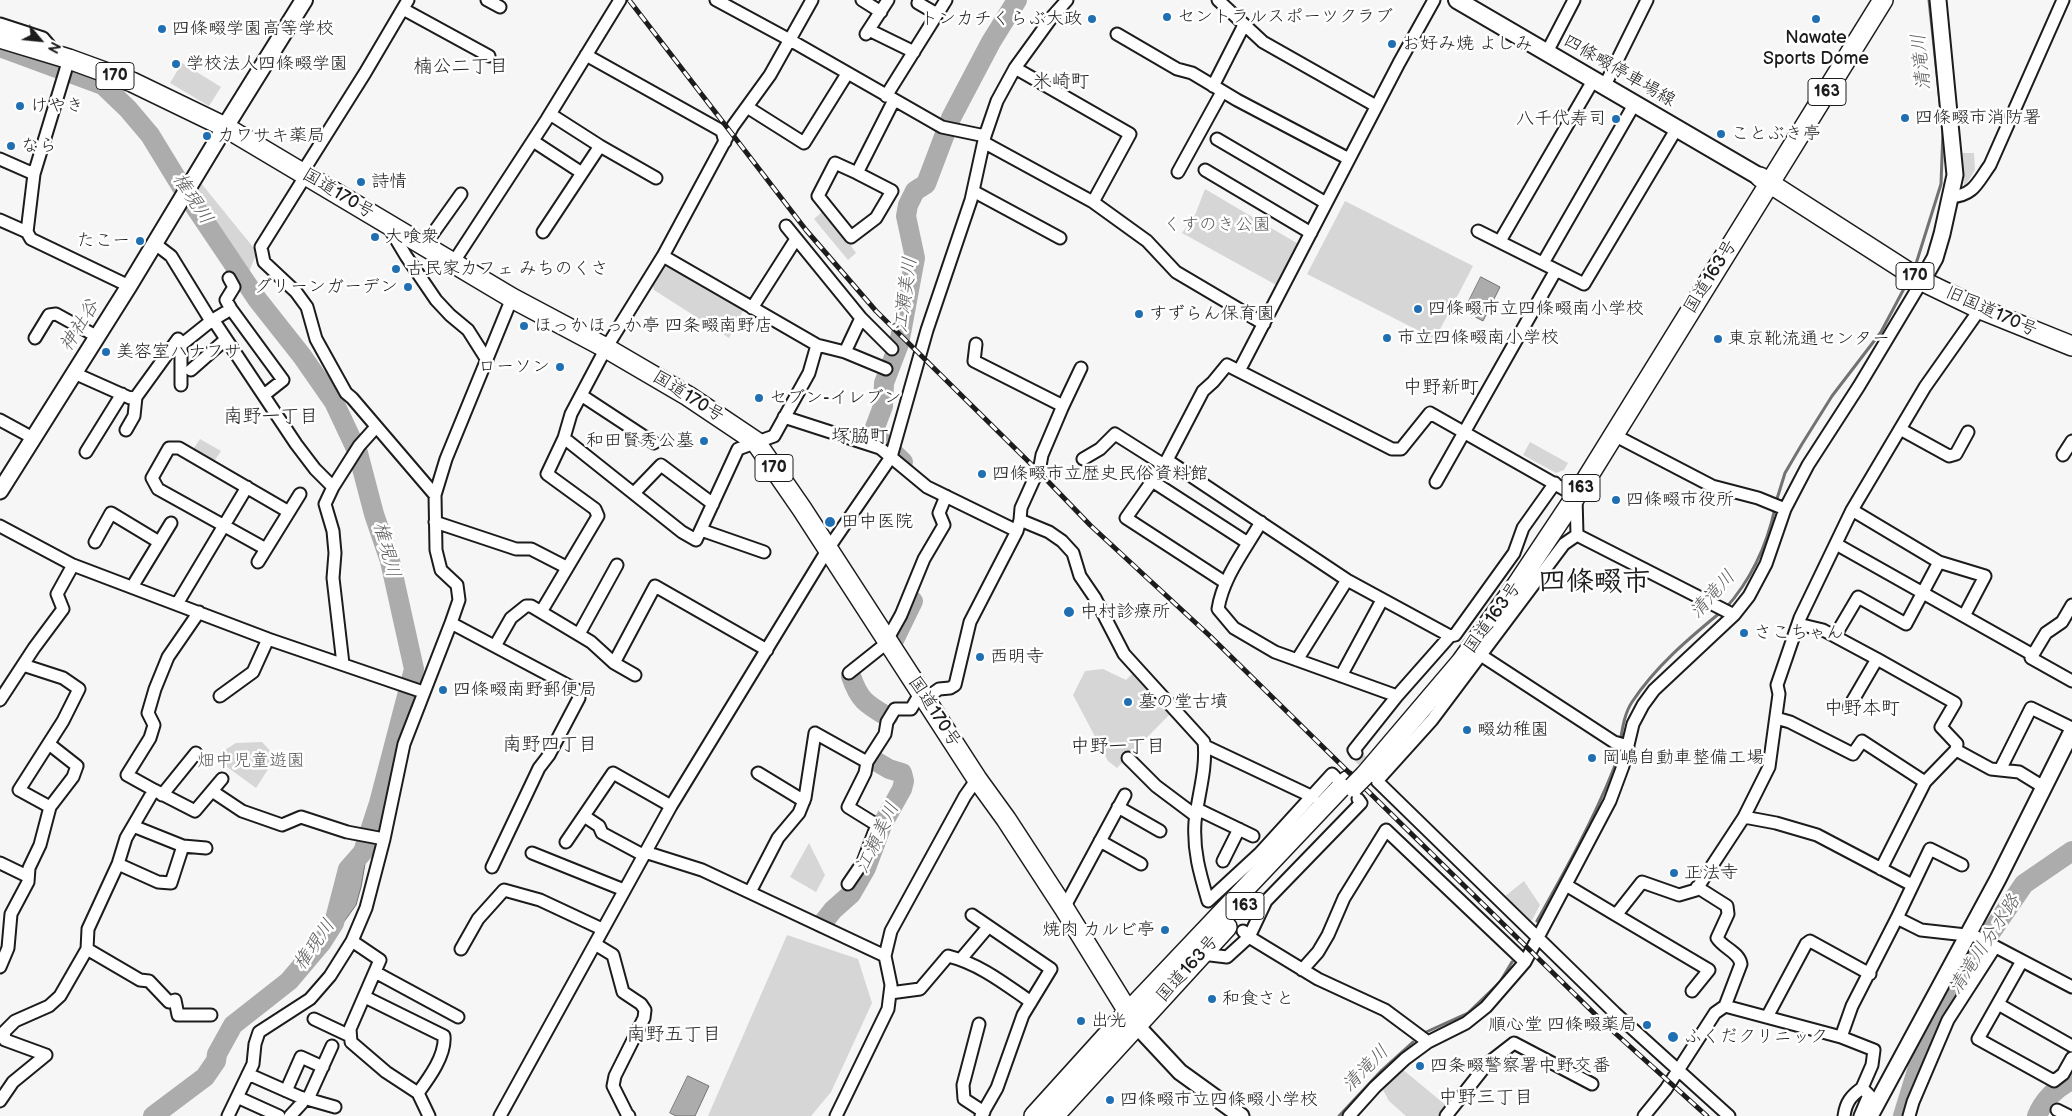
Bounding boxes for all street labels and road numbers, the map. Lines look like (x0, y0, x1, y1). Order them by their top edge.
street label: 四條畷停車場線 (1559, 30, 1679, 112)
road number: 170 (96, 62, 134, 90)
road number: 163 (1808, 78, 1846, 105)
street label: 国道170号 (298, 164, 378, 224)
street label: 国道163号 (1680, 236, 1742, 318)
road number: 170 (1896, 262, 1934, 290)
street label: 旧国道170号 (1942, 282, 2040, 342)
street label: 国道170号 (648, 367, 728, 427)
road number: 170 (755, 454, 793, 482)
road number: 163 (1562, 474, 1600, 502)
street label: 国道163号 (1460, 578, 1526, 658)
street label: 国道170号 (903, 672, 965, 752)
road number: 163 (1226, 892, 1264, 919)
street label: 国道163号 (1152, 931, 1224, 1007)

